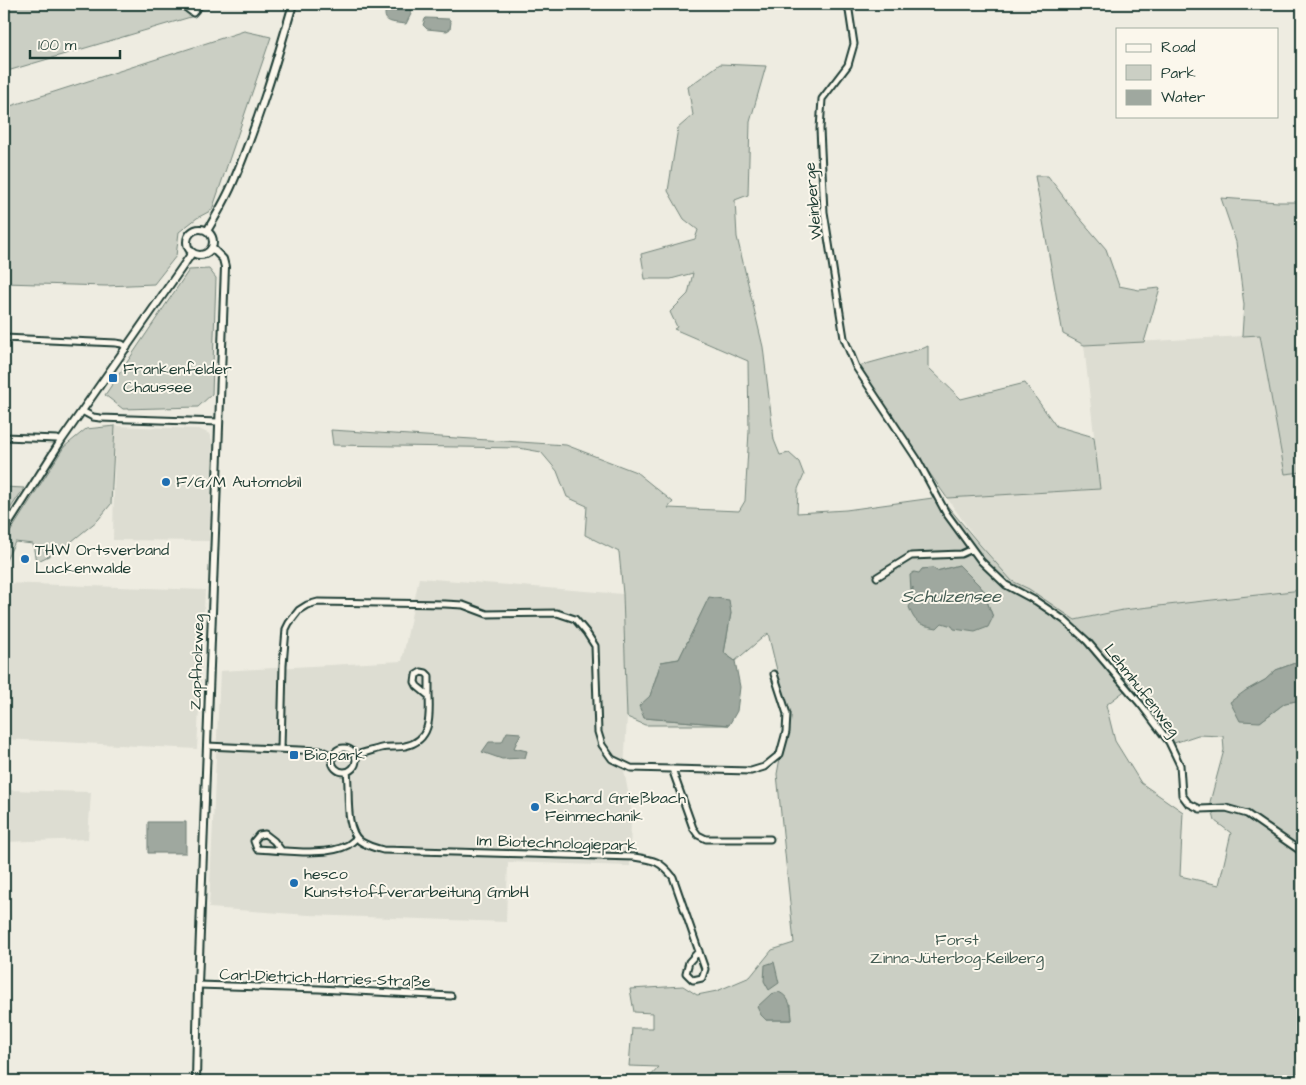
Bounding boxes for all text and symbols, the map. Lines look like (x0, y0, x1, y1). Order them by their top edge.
scale bar (30, 28, 120, 60)
legend (1116, 28, 1278, 118)
text: 100 m (38, 35, 77, 56)
text: Road (1161, 37, 1196, 58)
text: Park (1161, 63, 1196, 84)
text: Water (1161, 87, 1205, 108)
street label: Weinberge (799, 161, 828, 241)
place label: Frankenfelder Chaussee (123, 358, 232, 398)
marker: Frankenfelder Chaussee (107, 372, 119, 384)
place label: F/G/M Automobil (176, 471, 302, 493)
marker: F/G/M Automobil (160, 476, 172, 488)
place label: THW Ortsverband Luckenwalde (35, 539, 169, 579)
marker: THW Ortsverband Luckenwalde (19, 553, 31, 565)
water label: Schulzensee (901, 584, 1002, 609)
street label: Zapfholzweg (184, 613, 211, 711)
street label: Lehmhufenweg (1098, 639, 1185, 742)
place label: Bio.park (304, 744, 365, 766)
marker: Bio.park (288, 749, 300, 761)
place label: Richard Grießbach Feinmechanik (545, 787, 686, 827)
marker: Richard Grießbach Feinmechanik (529, 801, 541, 813)
street label: Im Biotechnologiepark (476, 829, 638, 858)
place label: hesco Kunststoffverarbeitung GmbH (304, 863, 529, 904)
marker: hesco Kunststoffverarbeitung GmbH (288, 877, 300, 889)
park label: Forst Zinna-Jüterbog-Keilberg (870, 929, 1044, 970)
street label: Carl-Dietrich-Harries-Straße (219, 963, 431, 993)

